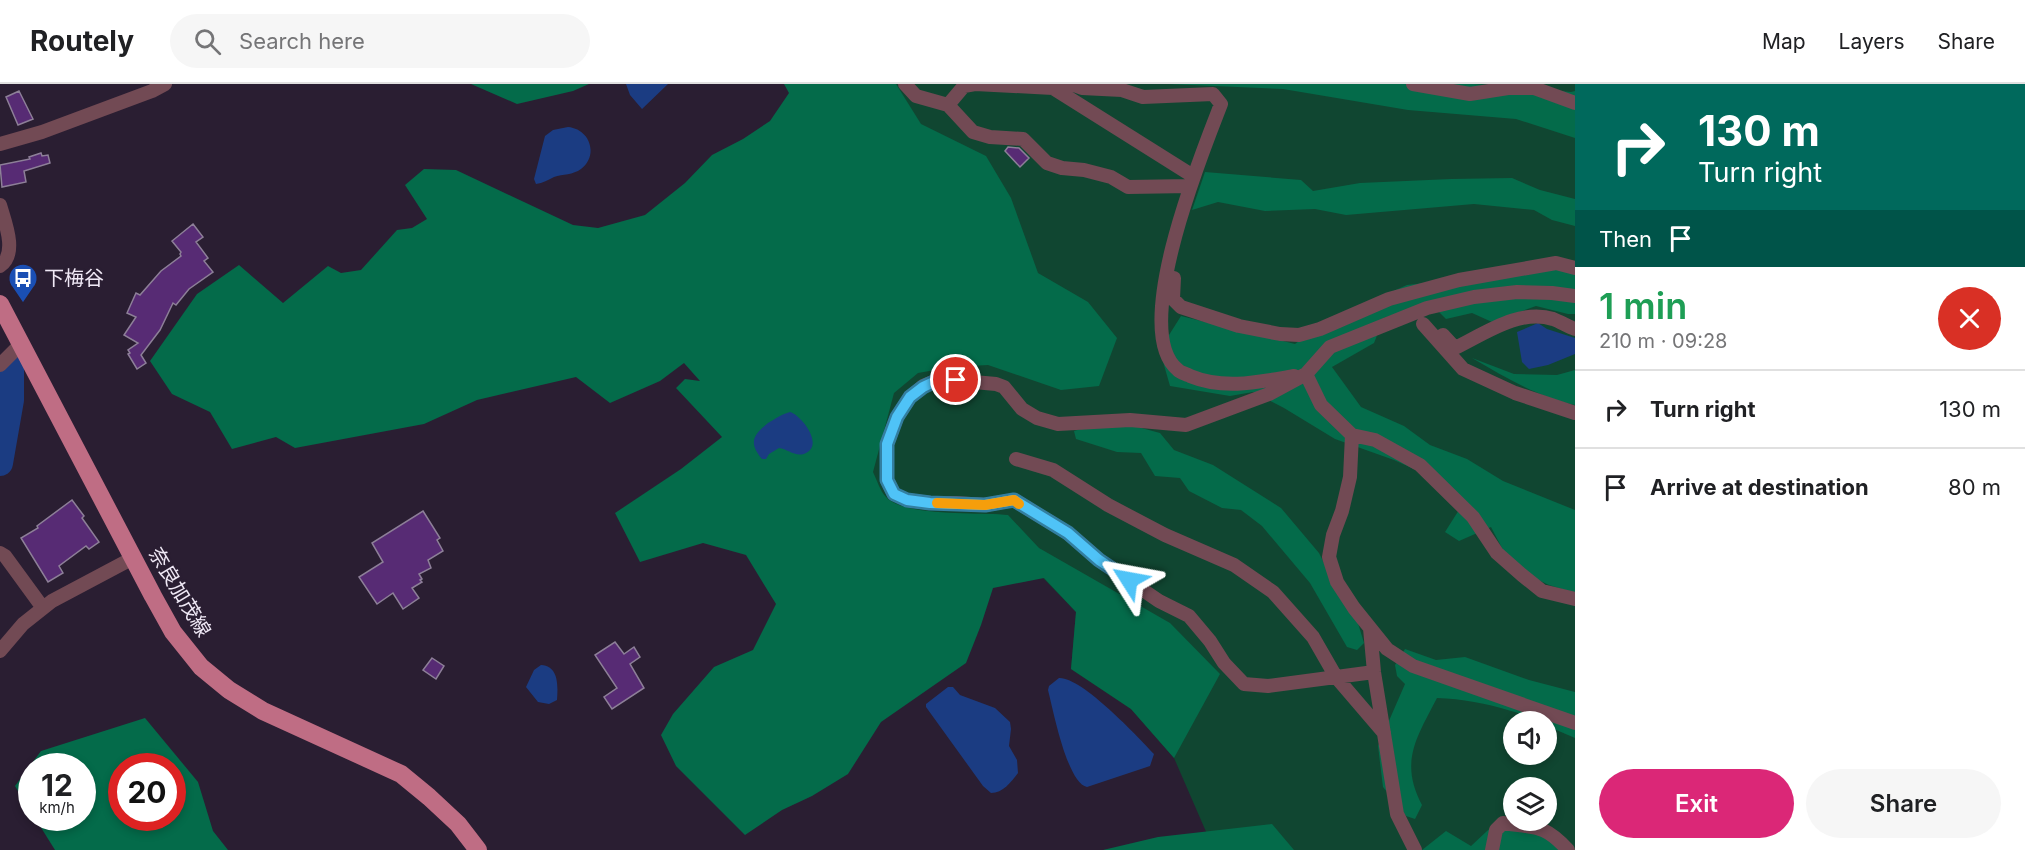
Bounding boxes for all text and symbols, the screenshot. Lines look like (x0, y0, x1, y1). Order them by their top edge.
search box (170, 14, 590, 68)
text: Routely (30, 24, 134, 58)
icon: search (191, 25, 224, 58)
text: Search here (239, 28, 365, 54)
text: Map (1762, 29, 1806, 54)
text: Layers (1839, 29, 1905, 54)
text: Share (1938, 29, 1995, 54)
text: 130 m (1698, 105, 1820, 156)
icon: right (1599, 108, 1677, 186)
text: Turn right (1698, 156, 1822, 189)
icon: arrive (1664, 222, 1697, 255)
text: Then (1599, 226, 1652, 252)
bus stop icon: 下梅谷 (7, 262, 39, 304)
place label: 下梅谷 (44, 266, 104, 290)
text: 1 min (1599, 284, 1687, 328)
button: close (1938, 287, 2001, 350)
text: 210 m · 09:28 (1599, 329, 1727, 353)
pin (930, 354, 981, 405)
icon: arrive (939, 363, 972, 396)
icon: right (1599, 393, 1632, 426)
text: Turn right (1650, 396, 1756, 422)
text: 130 m (1939, 396, 2001, 422)
icon: arrive (1599, 471, 1632, 504)
text: Arrive at destination (1650, 474, 1869, 500)
text: 80 m (1948, 474, 2001, 500)
street label: 奈良加茂線 (144, 543, 216, 641)
position arrow (1097, 548, 1161, 612)
map controls (1503, 711, 1557, 831)
button: sound (1503, 711, 1557, 765)
speed limit sign: 20 (108, 753, 186, 831)
text: 12 (41, 767, 73, 803)
button: Exit (1599, 769, 1794, 838)
button: Share (1806, 769, 2001, 838)
button: layers (1503, 777, 1557, 831)
text: km/h (39, 798, 75, 817)

